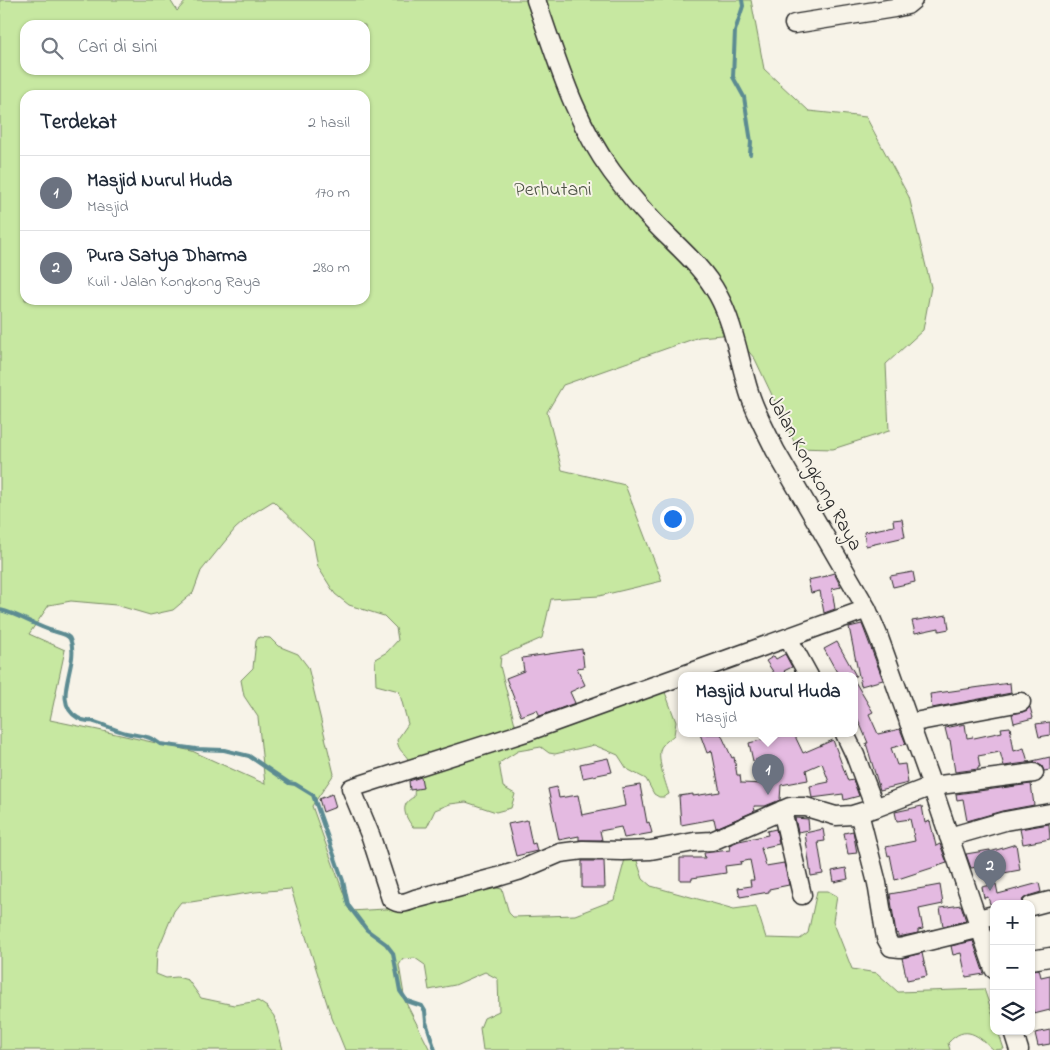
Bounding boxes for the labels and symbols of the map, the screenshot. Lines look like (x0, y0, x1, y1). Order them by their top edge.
park label: Perhutani (514, 176, 592, 205)
street label: Jalan Kongkong Raya (758, 390, 869, 557)
your location (660, 506, 686, 532)
pin: 1 (752, 754, 784, 795)
pin: 2 (974, 850, 1006, 891)

